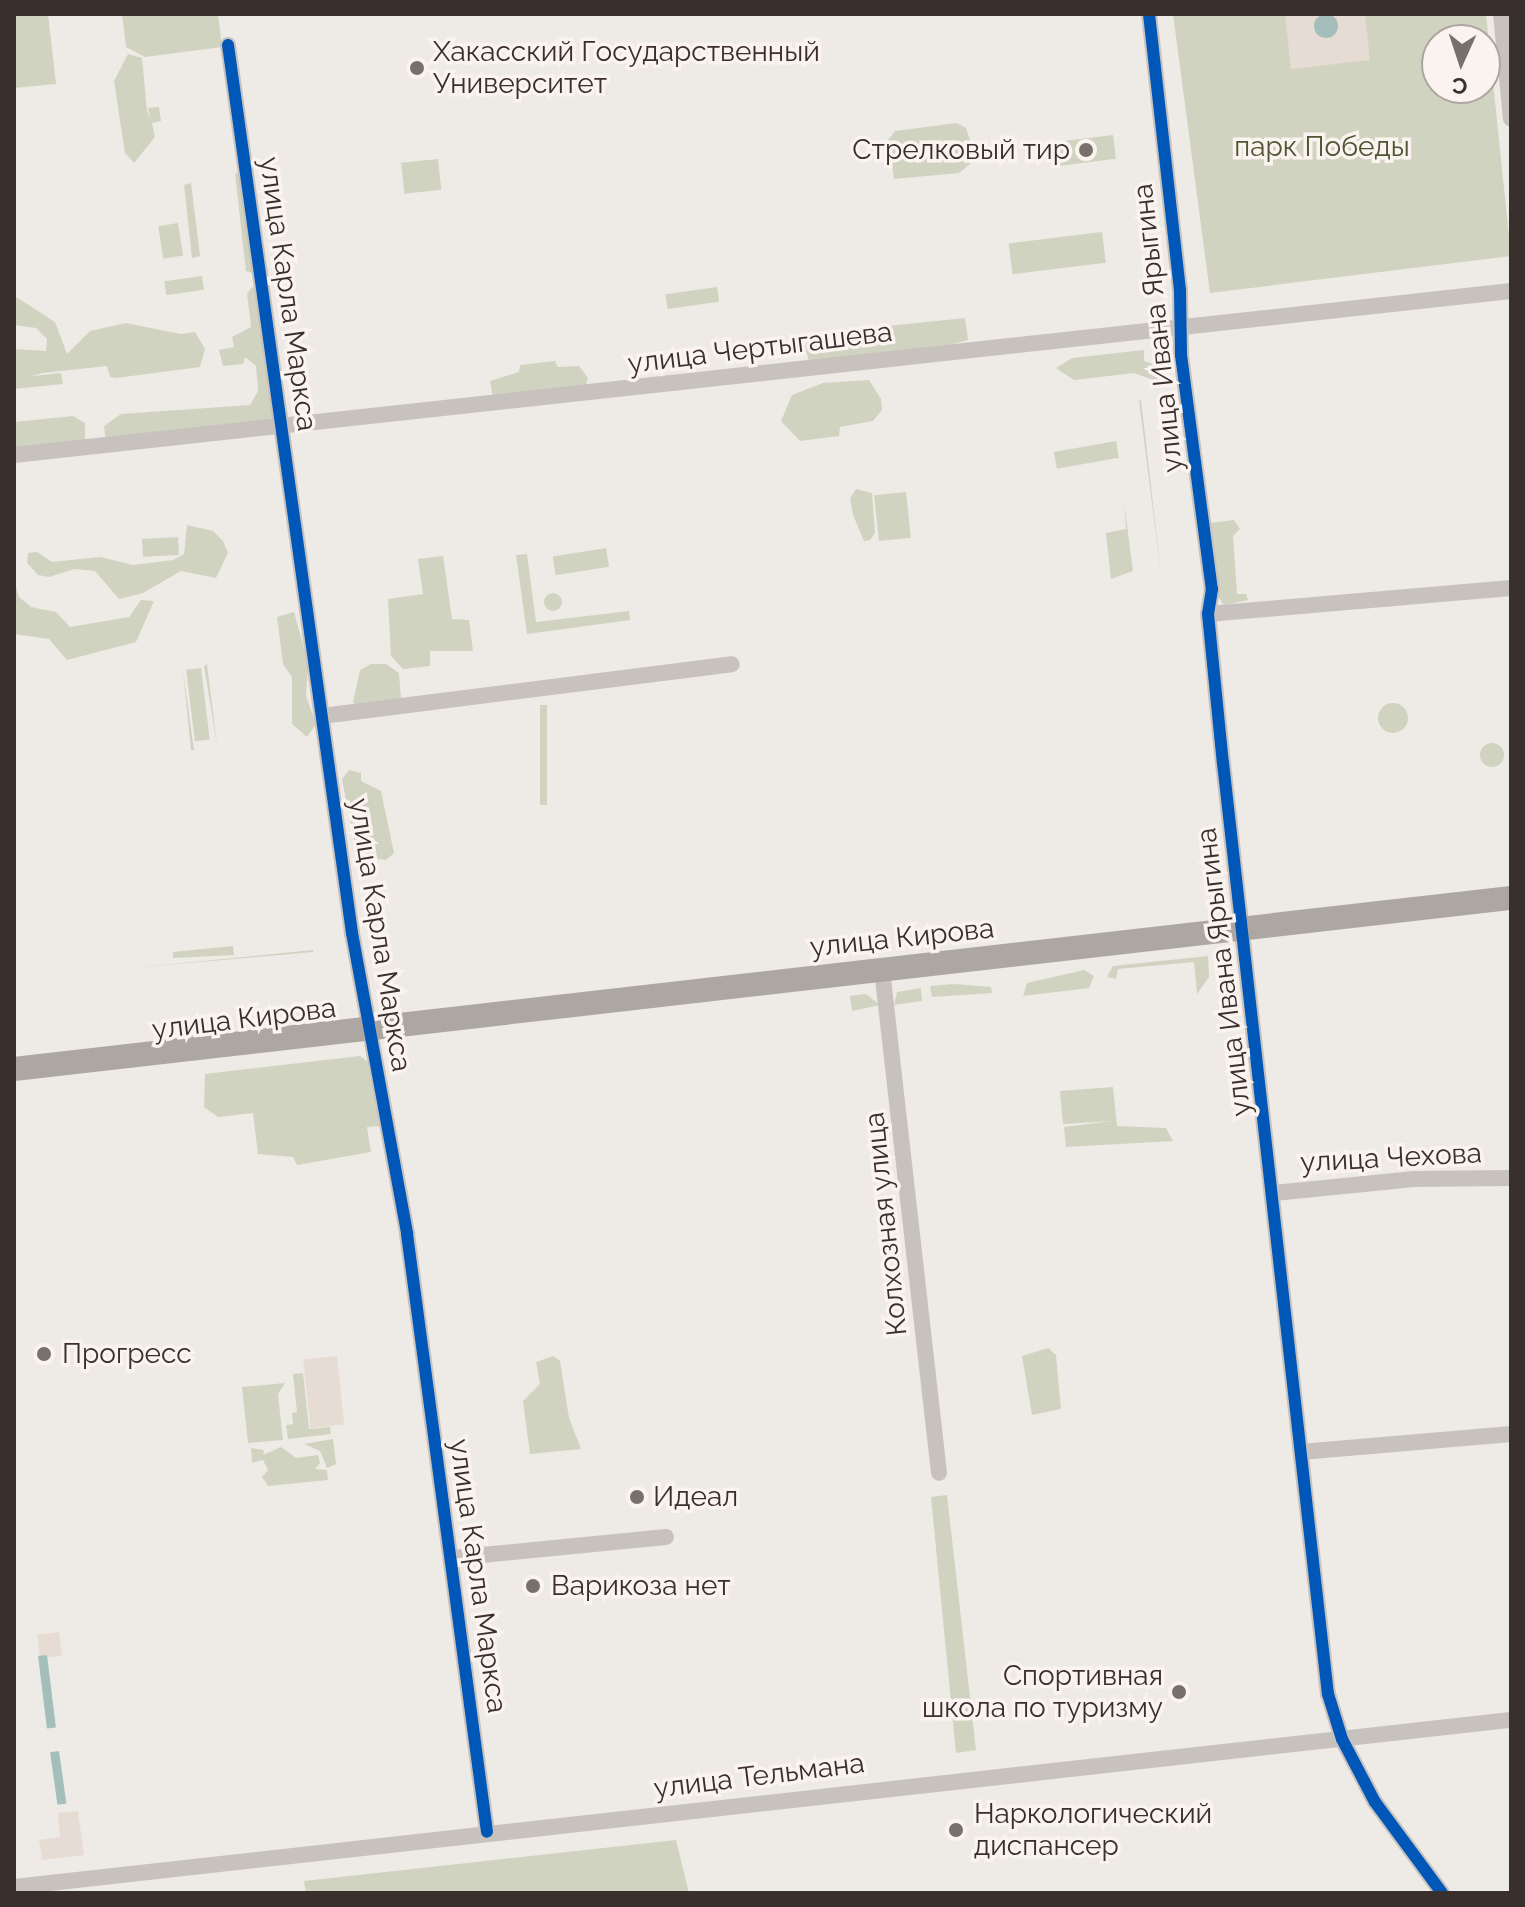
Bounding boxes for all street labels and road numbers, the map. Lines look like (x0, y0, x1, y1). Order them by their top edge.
street label: улица Карла Маркса (252, 155, 324, 433)
street label: улица Ивана Ярыгина (1126, 182, 1190, 474)
street label: улица Чертыгашева (626, 315, 894, 381)
street label: улица Карла Маркса (342, 796, 418, 1074)
street label: улица Ивана Ярыгина (1190, 826, 1258, 1118)
street label: улица Кирова (808, 912, 996, 964)
street label: улица Кирова (150, 991, 338, 1047)
street label: Колхозная улица (858, 1110, 914, 1338)
street label: улица Чехова (1299, 1136, 1483, 1180)
street label: улица Карла Маркса (442, 1437, 514, 1715)
street label: улица Тельмана (651, 1746, 867, 1806)

